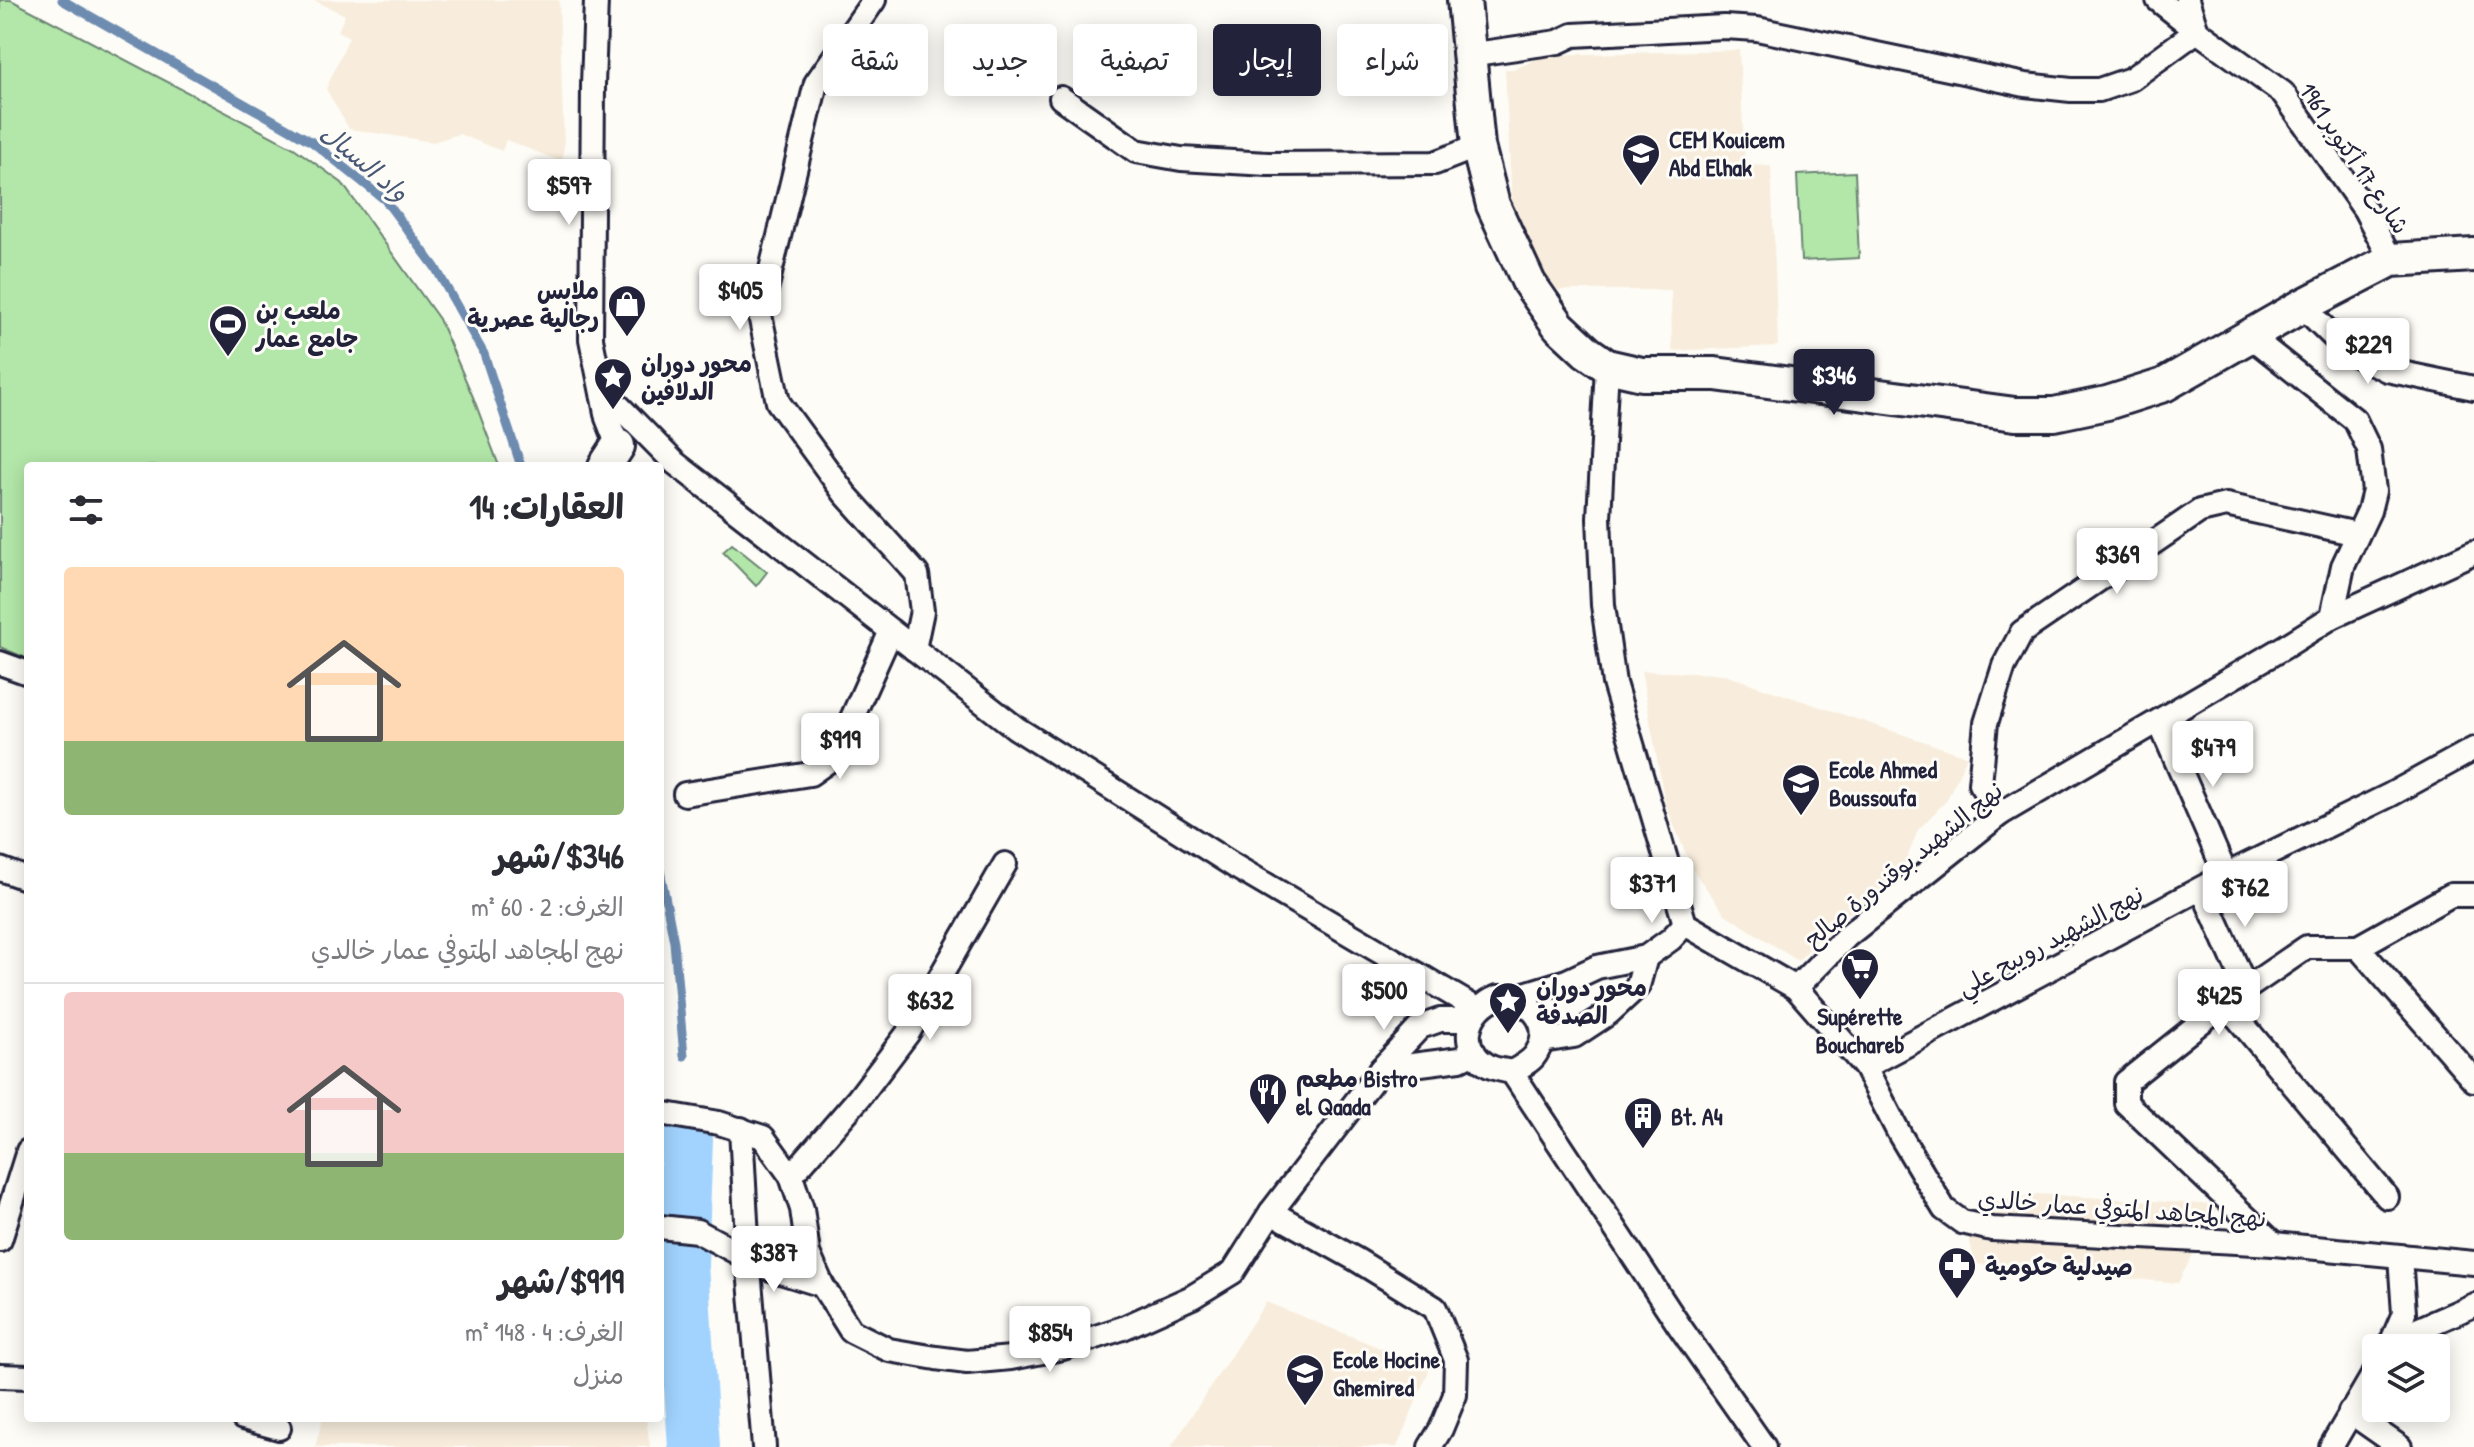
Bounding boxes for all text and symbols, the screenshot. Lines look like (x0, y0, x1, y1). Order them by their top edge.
chip: شقة (823, 24, 928, 96)
chip: جديد (944, 24, 1057, 96)
chip: تصفية (1073, 24, 1197, 96)
chip: إيجار (1213, 24, 1321, 96)
chip: شراء (1337, 24, 1448, 96)
street label: شارع 17 أكتوبر 1961 (2291, 76, 2417, 241)
water label: واد السيال (314, 115, 416, 209)
place label: CEM Kouicem Abd Elhak (1669, 123, 1785, 183)
school or university icon: CEM Kouicem Abd Elhak (1620, 132, 1662, 187)
pin: $597 (522, 159, 616, 227)
text: $597 (546, 167, 592, 202)
pin: $405 (693, 264, 787, 332)
text: $405 (717, 272, 763, 307)
place label: ملابس رجالية عصرية (467, 274, 599, 334)
shop icon: ملابس رجالية عصرية (606, 283, 648, 338)
place label: ملعب بن جامع عمار (254, 294, 358, 356)
sports icon: ملعب بن جامع عمار (207, 303, 249, 358)
pin: $229 (2321, 318, 2415, 386)
text: $229 (2344, 326, 2392, 361)
place label: محور دوران الدلافين (641, 347, 752, 407)
pin: $346 (1787, 349, 1881, 417)
place icon: محور دوران الدلافين (592, 356, 634, 411)
text: $346 (1812, 357, 1856, 392)
text: العقارات: 14 (469, 484, 624, 530)
icon: filters (64, 488, 108, 532)
pin: $369 (2070, 528, 2164, 596)
text: $369 (2095, 536, 2139, 571)
icon: home (272, 619, 416, 763)
pin: $919 (793, 713, 887, 781)
text: $919 (819, 721, 861, 756)
pin: $479 (2166, 721, 2260, 789)
text: $479 (2190, 729, 2236, 764)
place label: Ecole Ahmed Boussoufa (1829, 753, 1938, 813)
school or university icon: Ecole Ahmed Boussoufa (1780, 762, 1822, 817)
street label: نهج الشهيد بوقندورة صالح (1797, 774, 2010, 955)
text: $346/شهر (494, 833, 624, 879)
pin: $371 (1605, 857, 1699, 925)
pin: $762 (2198, 861, 2292, 929)
text: $371 (1628, 865, 1676, 900)
text: $762 (2221, 869, 2269, 904)
street label: نهج الشهيد رويبح علي (1951, 877, 2152, 1008)
text: الغرف: 2 · 60 m² (471, 889, 624, 924)
text: نهج المجاهد المتوفي عمار خالدي (311, 932, 624, 967)
supermarket icon: Supérette Bouchareb (1839, 946, 1881, 1001)
pin: $500 (1337, 964, 1431, 1032)
pin: $425 (2172, 969, 2266, 1037)
place label: محور دوران الصدفة (1536, 971, 1647, 1031)
text: $500 (1360, 972, 1408, 1007)
pin: $632 (883, 974, 977, 1042)
text: $425 (2196, 977, 2242, 1012)
place icon: محور دوران الصدفة (1487, 980, 1529, 1035)
text: $632 (906, 982, 954, 1017)
place label: Supérette Bouchareb (1816, 1000, 1905, 1060)
icon: home (272, 1044, 416, 1188)
place label: مطعم Bistro el Qaada (1296, 1062, 1418, 1122)
restaurant icon: مطعم Bistro el Qaada (1247, 1071, 1289, 1126)
building icon: Bt. A4 (1622, 1095, 1664, 1150)
place label: Bt. A4 (1671, 1100, 1723, 1132)
street label: نهج المجاهد المتوفي عمار خالدي (1977, 1182, 2267, 1236)
pin: $387 (727, 1226, 821, 1294)
text: $387 (750, 1234, 798, 1269)
pharmacy icon: صيدلية حكومية (1936, 1245, 1978, 1300)
place label: صيدلية حكومية (1985, 1250, 2133, 1282)
text: $919/شهر (499, 1258, 624, 1304)
pin: $854 (1003, 1306, 1097, 1374)
text: الغرف: 4 · 148 m² (465, 1314, 624, 1349)
text: $854 (1027, 1314, 1073, 1349)
map controls (2362, 1334, 2450, 1422)
button: layers (2362, 1334, 2450, 1422)
place label: Ecole Hocine Ghemired (1333, 1343, 1440, 1403)
school or university icon: Ecole Hocine Ghemired (1284, 1352, 1326, 1407)
text: منزل (573, 1357, 624, 1392)

